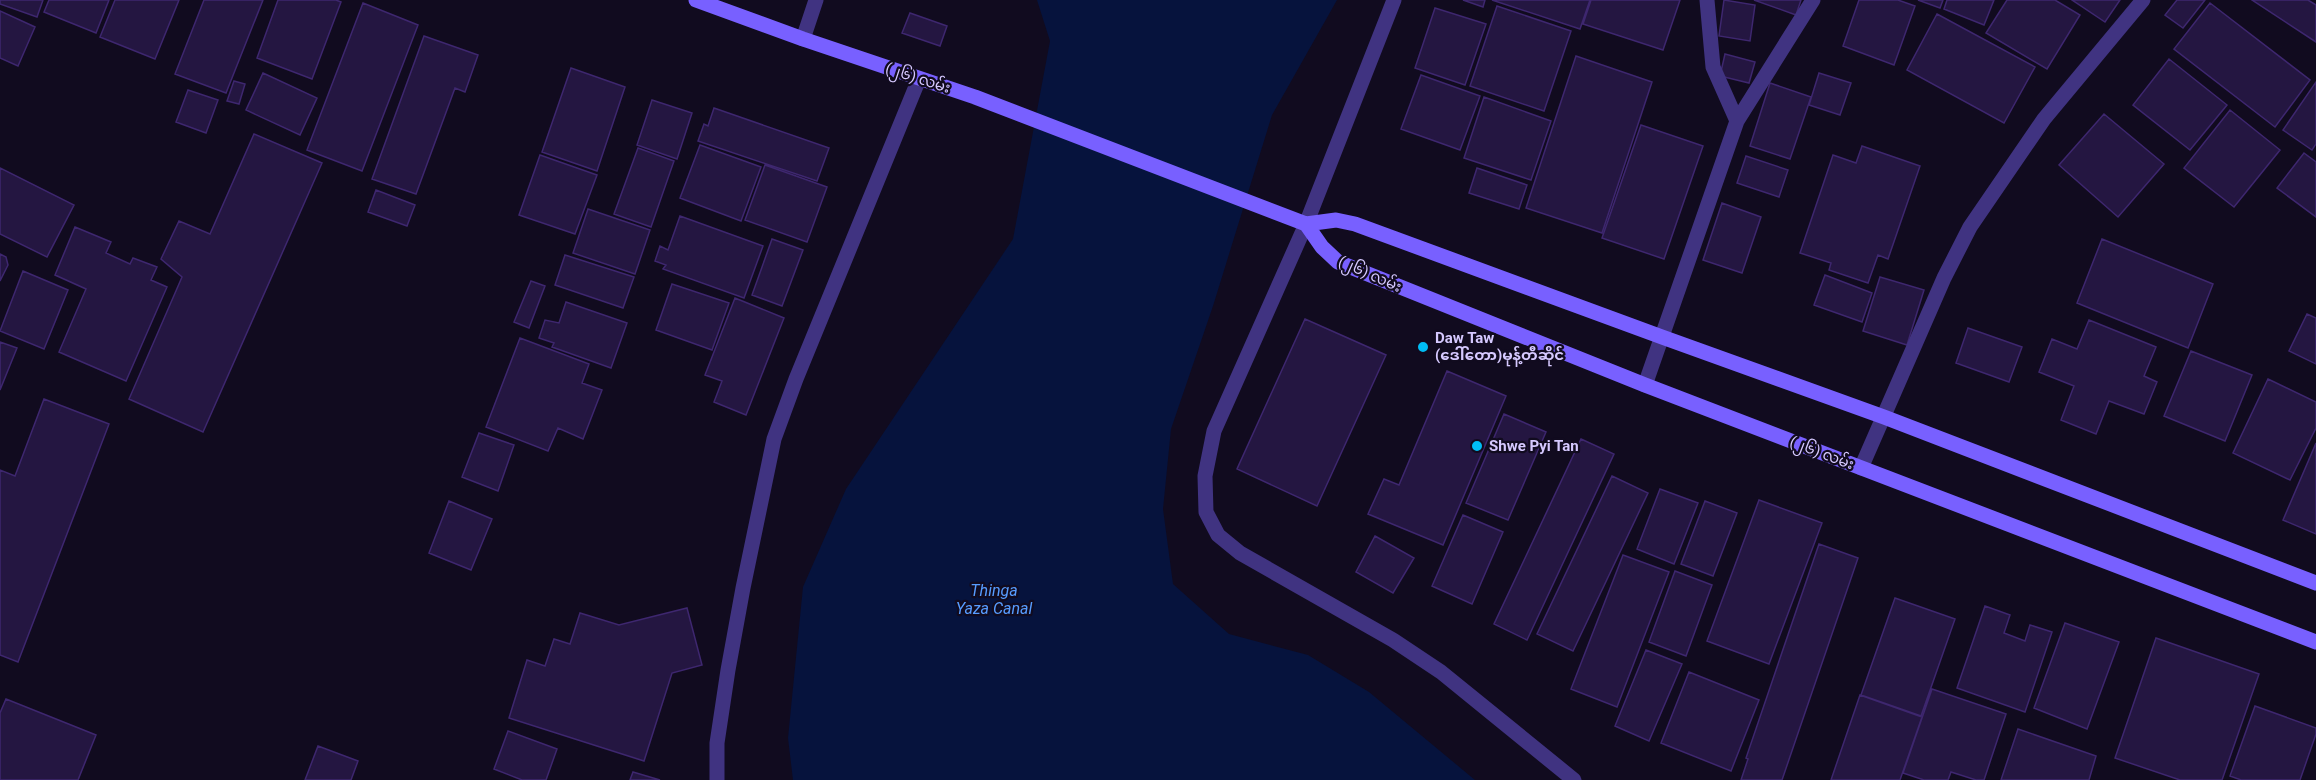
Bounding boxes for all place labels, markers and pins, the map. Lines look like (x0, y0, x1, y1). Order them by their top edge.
place label: Daw Taw (ဒေါ်တော)မုန့်တီဆိုင် (1435, 329, 1564, 367)
marker: Daw Taw (ဒေါ်တော)မုန့်တီဆိုင် (1416, 340, 1430, 354)
place label: Shwe Pyi Tan (1489, 437, 1579, 455)
marker: Shwe Pyi Tan (1470, 439, 1484, 453)

